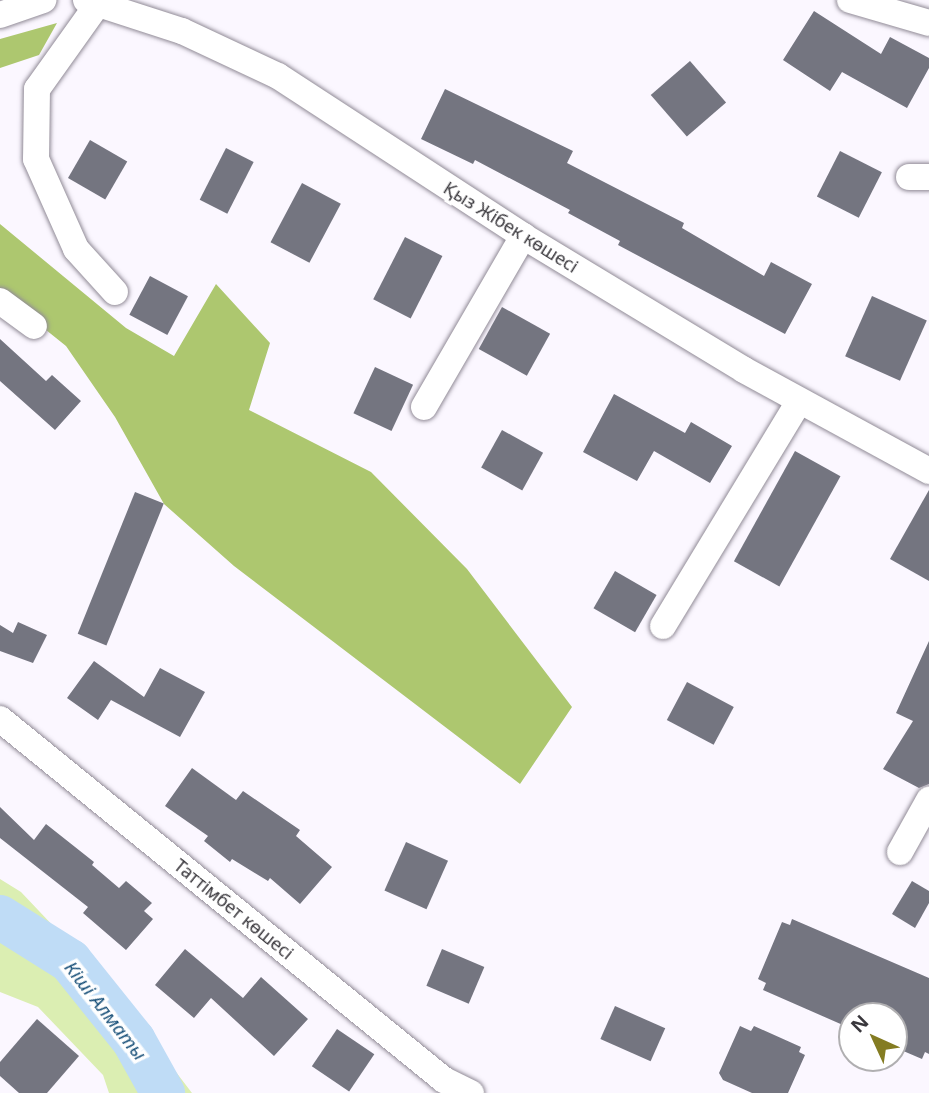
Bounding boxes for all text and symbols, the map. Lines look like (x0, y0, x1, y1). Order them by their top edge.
street label: Қыз Жібек көшесі (440, 177, 582, 277)
street label: Таттімбет көшесі (170, 854, 298, 964)
water label: Кіші Алматы (59, 957, 151, 1065)
north arrow (838, 1002, 908, 1072)
text: N (845, 1009, 874, 1038)

